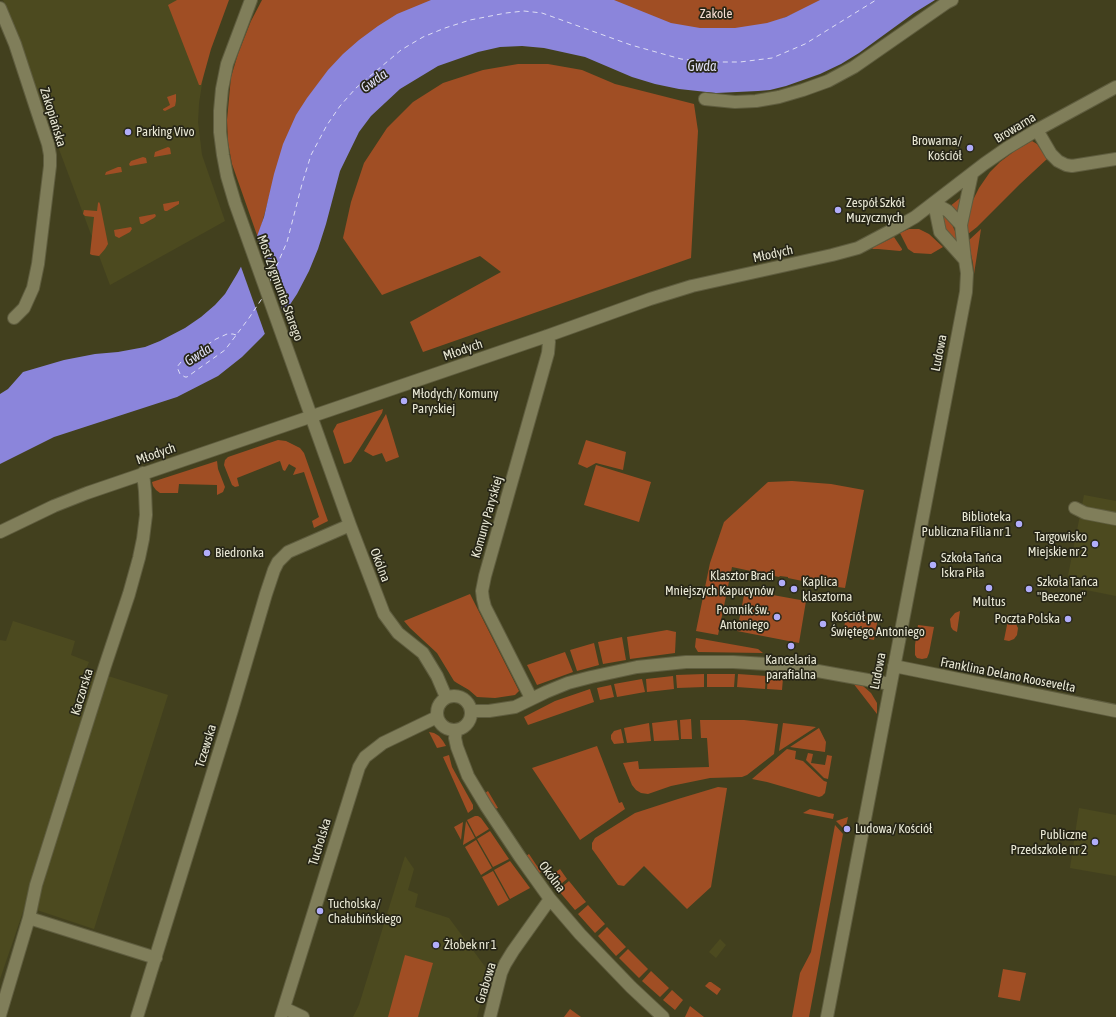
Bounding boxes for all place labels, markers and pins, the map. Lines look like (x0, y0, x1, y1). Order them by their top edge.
place label: Parking Vivo (136, 124, 195, 140)
marker: Parking Vivo (123, 127, 133, 137)
place label: Browarna/ Kościół (912, 133, 962, 164)
marker: Browarna/ Kościół (965, 143, 975, 153)
place label: Zespół Szkół Muzycznych (846, 195, 905, 226)
marker: Zespół Szkół Muzycznych (833, 205, 843, 215)
place label: Młodych/ Komuny Paryskiej (412, 386, 498, 417)
marker: Młodych/ Komuny Paryskiej (399, 396, 409, 406)
place label: Biblioteka Publiczna Filia nr 1 (922, 509, 1011, 540)
marker: Biblioteka Publiczna Filia nr 1 (1014, 519, 1024, 529)
place label: Targowisko Miejskie nr 2 (1028, 529, 1087, 560)
marker: Targowisko Miejskie nr 2 (1090, 539, 1100, 549)
place label: Biedronka (215, 545, 264, 561)
marker: Biedronka (202, 548, 212, 558)
place label: Szkoła Tańca Iskra Piła (941, 550, 1002, 581)
marker: Szkoła Tańca Iskra Piła (928, 560, 938, 570)
place label: Klasztor Braci Mniejszych Kapucynów (665, 568, 774, 599)
place label: Kaplica klasztorna (802, 574, 852, 605)
place label: Szkoła Tańca "Beezone" (1037, 574, 1098, 605)
marker: Klasztor Braci Mniejszych Kapucynów (777, 578, 787, 588)
marker: Multus (984, 583, 994, 593)
marker: Kaplica klasztorna (789, 584, 799, 594)
marker: Szkoła Tańca "Beezone" (1024, 584, 1034, 594)
place label: Multus (972, 594, 1006, 610)
place label: Pomnik św. Antoniego (716, 602, 769, 633)
place label: Kościół pw. Świętego Antoniego (831, 609, 925, 640)
place label: Poczta Polska (994, 611, 1060, 627)
marker: Pomnik św. Antoniego (772, 612, 782, 622)
marker: Poczta Polska (1063, 614, 1073, 624)
marker: Kościół pw. Świętego Antoniego (818, 619, 828, 629)
marker: Kancelaria parafialna (786, 641, 796, 651)
place label: Kancelaria parafialna (765, 652, 817, 683)
place label: Ludowa/ Kościół (855, 821, 932, 837)
marker: Ludowa/ Kościół (842, 824, 852, 834)
place label: Publiczne Przedszkole nr 2 (1010, 827, 1087, 858)
marker: Publiczne Przedszkole nr 2 (1090, 837, 1100, 847)
place label: Tucholska/ Chałubińskiego (328, 896, 402, 927)
marker: Tucholska/ Chałubińskiego (315, 906, 325, 916)
place label: Żłobek nr 1 (444, 937, 497, 953)
marker: Żłobek nr 1 (431, 940, 441, 950)

